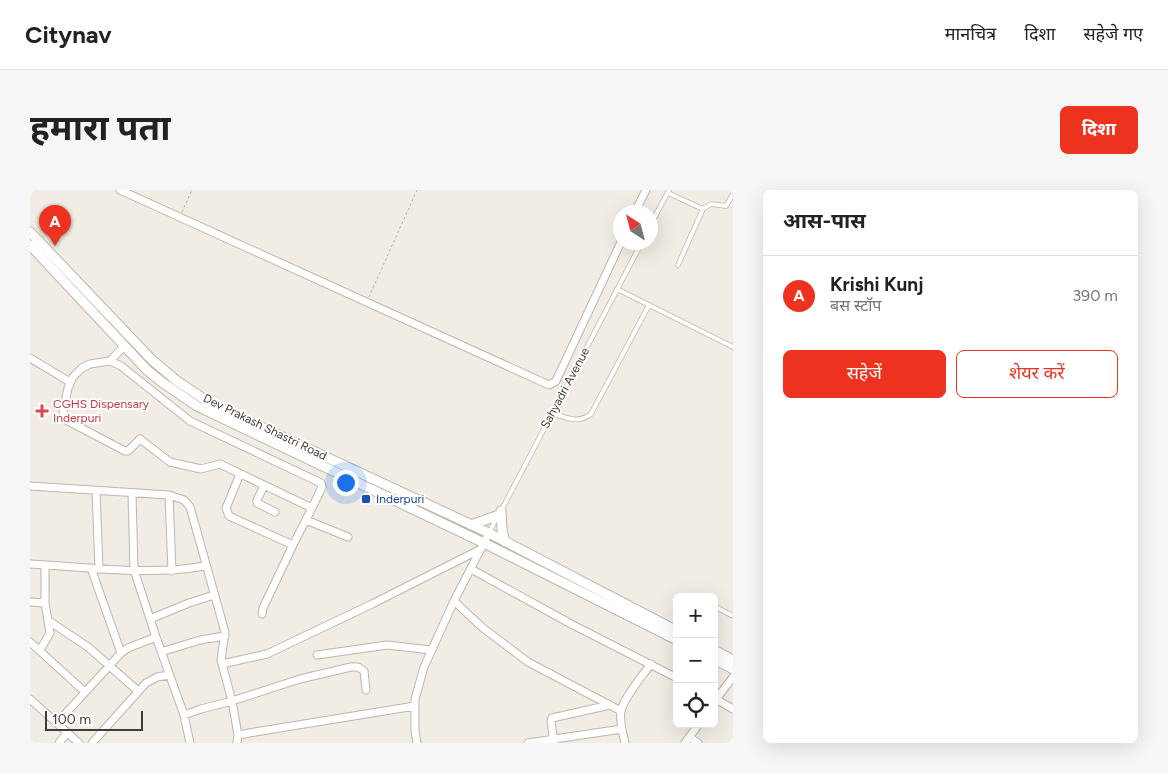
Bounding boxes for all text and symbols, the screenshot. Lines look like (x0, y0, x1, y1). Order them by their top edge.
text: Citynav (25, 20, 112, 49)
text: मानचित्र (945, 23, 996, 45)
text: दिशा (1024, 23, 1055, 45)
text: सहेजे गए (1083, 23, 1143, 45)
button: दिशा (1060, 106, 1138, 154)
text: हमारा पता (30, 107, 171, 149)
pin: A (39, 205, 71, 246)
north arrow (613, 205, 658, 250)
text: आस-पास (783, 208, 866, 233)
text: Krishi Kunj (830, 273, 924, 296)
text: A (793, 286, 805, 305)
text: 390 m (1072, 286, 1118, 305)
text: बस स्टॉप (830, 296, 881, 315)
street label: Sahyadri Avenue (538, 345, 592, 431)
button: सहेजें (783, 350, 946, 398)
button: शेयर करें (956, 350, 1118, 398)
street label: Dev Prakash Shastri Road (201, 391, 329, 463)
place label: CGHS Dispensary Inderpuri (53, 397, 150, 425)
marker: CGHS Dispensary Inderpuri (35, 404, 49, 418)
your location (333, 470, 359, 496)
place label: Inderpuri (376, 492, 424, 506)
marker: Inderpuri (360, 493, 372, 505)
map controls (673, 593, 718, 728)
button: + (673, 593, 718, 638)
button: − (673, 638, 718, 683)
button: locate (673, 683, 718, 728)
scale bar (45, 708, 142, 731)
text: 100 m (52, 711, 91, 728)

